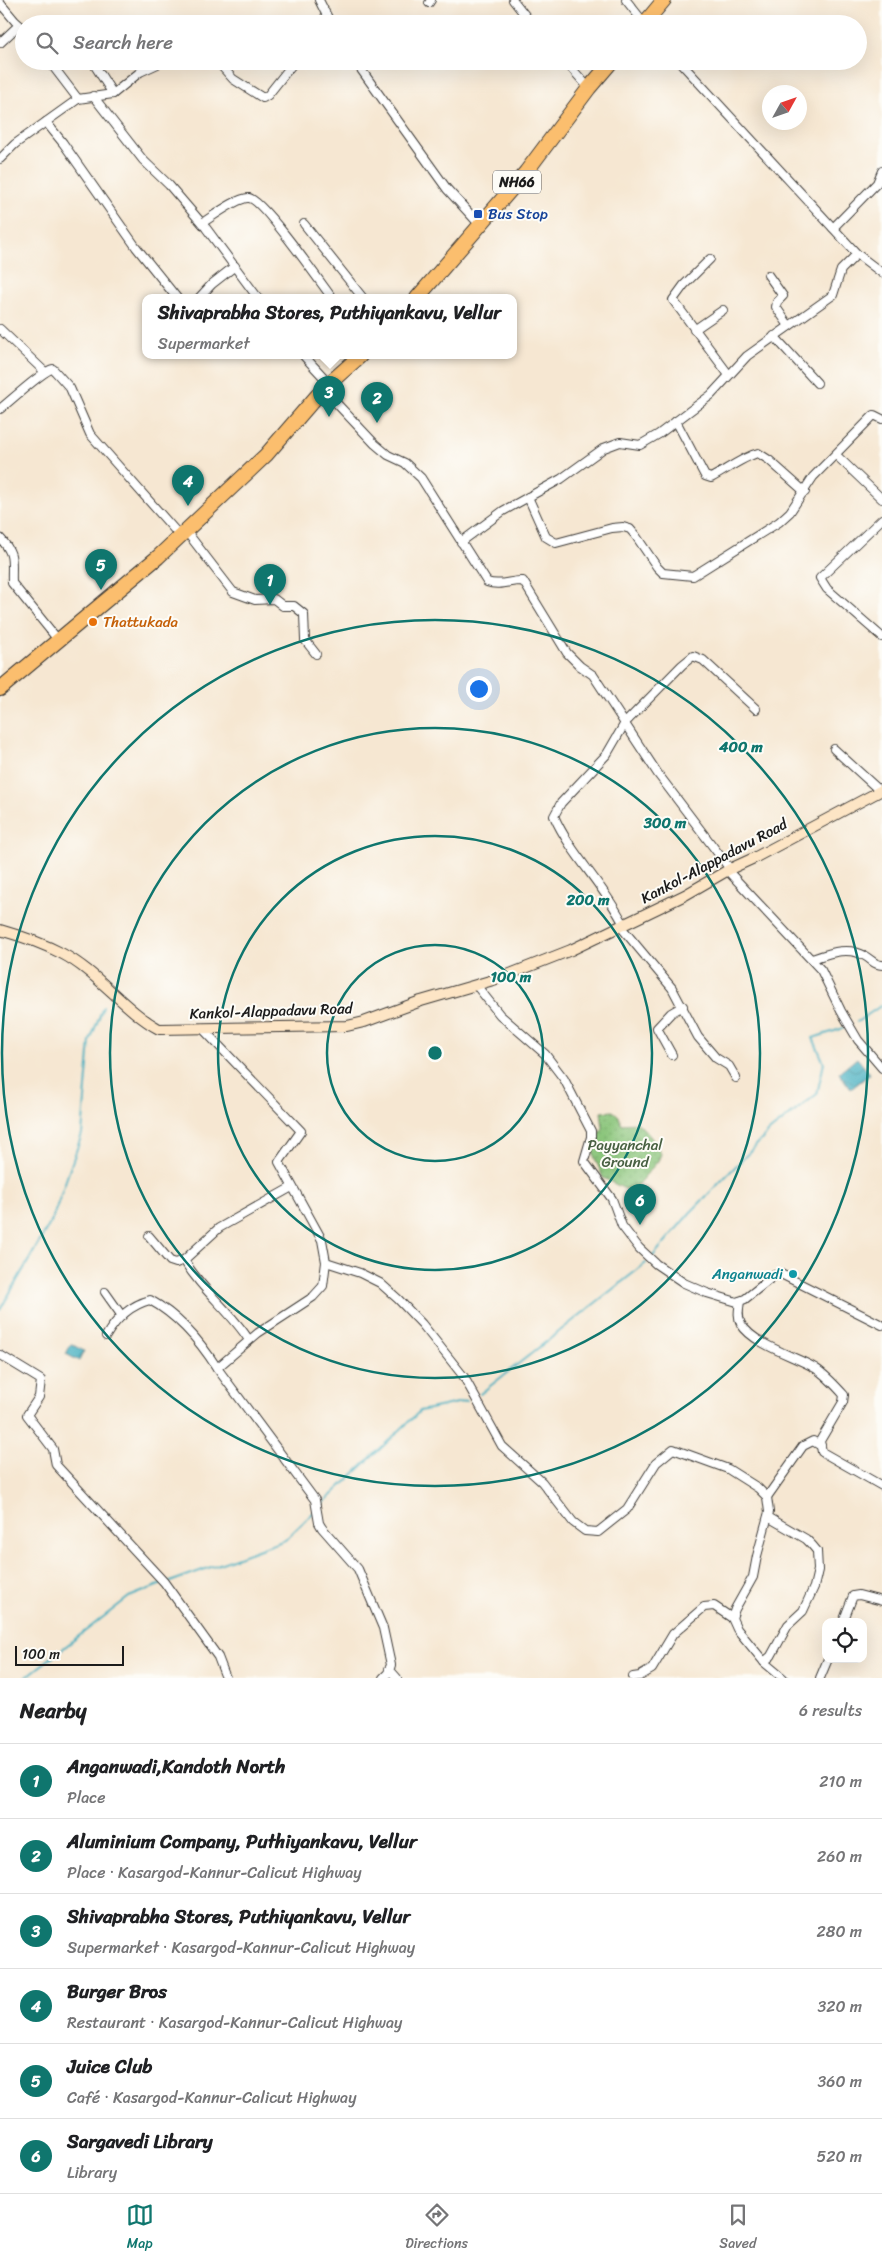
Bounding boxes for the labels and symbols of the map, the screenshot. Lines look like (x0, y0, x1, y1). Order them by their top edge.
north arrow (762, 85, 807, 130)
road number: NH66 (493, 170, 541, 193)
place label: Bus Stop (488, 201, 548, 227)
marker: Bus Stop (472, 208, 484, 220)
pin: 3 (313, 376, 345, 417)
pin: 2 (361, 382, 393, 423)
pin: 4 (172, 465, 204, 506)
pin: 5 (85, 549, 117, 590)
pin: 1 (254, 564, 286, 605)
place label: Thattukada (103, 609, 179, 635)
marker: Thattukada (87, 616, 99, 628)
your location (466, 676, 492, 702)
text: 400 m (718, 734, 763, 760)
text: 300 m (643, 810, 687, 836)
street label: Kankol-Alappadavu Road (636, 811, 793, 911)
text: 200 m (565, 887, 610, 913)
text: 100 m (491, 964, 532, 990)
street label: Kankol-Alappadavu Road (189, 995, 354, 1027)
centre of rings (426, 1044, 444, 1062)
park label: Payyanchal Ground (587, 1132, 663, 1175)
pin: 6 (624, 1184, 656, 1225)
place label: Anganwadi (711, 1261, 784, 1287)
marker: Anganwadi (787, 1268, 799, 1280)
scale bar (15, 1643, 124, 1666)

